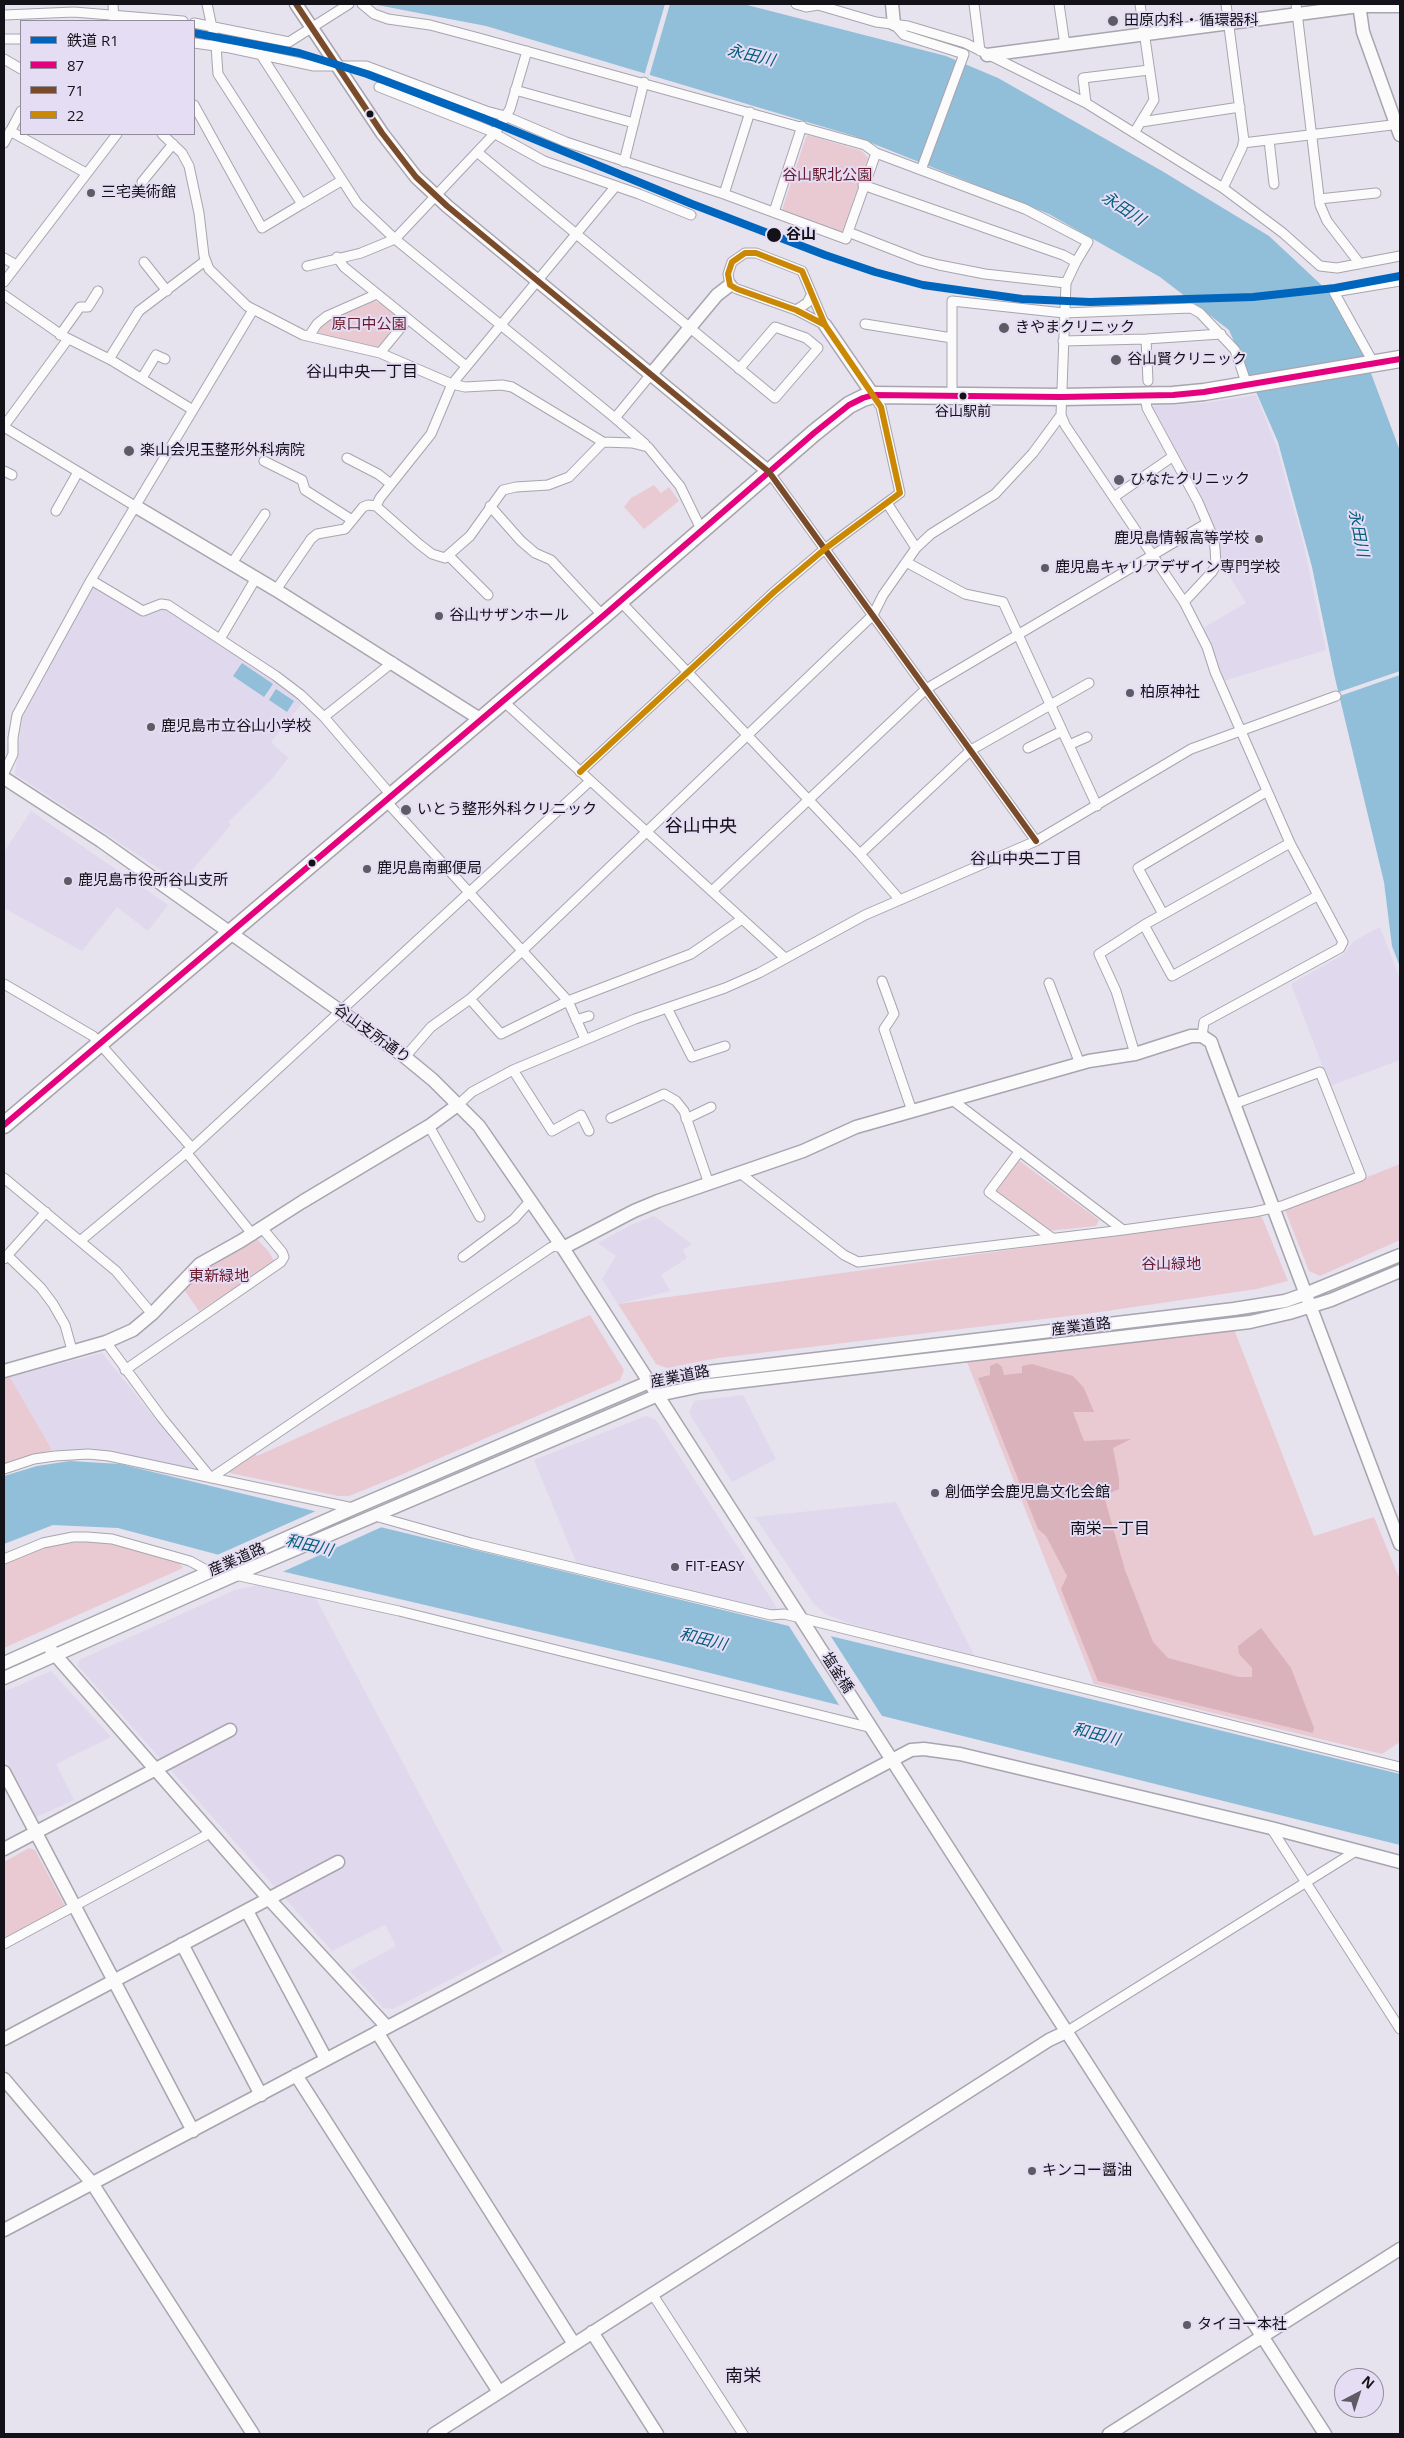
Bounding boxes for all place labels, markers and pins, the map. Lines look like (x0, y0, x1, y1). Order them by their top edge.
place label: 田原内科・循環器科 (1124, 12, 1259, 30)
marker: 田原内科・循環器科 (1106, 14, 1120, 28)
unlabelled marker (365, 109, 375, 119)
place label: 三宅美術館 (101, 184, 176, 202)
marker: 三宅美術館 (85, 187, 97, 199)
marker: 谷山 (765, 226, 783, 244)
place label: 谷山 (786, 226, 816, 244)
place label: きやまクリニック (1015, 319, 1135, 337)
marker: きやまクリニック (997, 321, 1011, 335)
place label: 谷山賢クリニック (1127, 351, 1247, 369)
marker: 谷山賢クリニック (1109, 353, 1123, 367)
marker: 谷山駅前 (958, 391, 968, 401)
place label: 谷山駅前 (935, 404, 991, 420)
place label: 楽山会児玉整形外科病院 (140, 442, 305, 460)
marker: 楽山会児玉整形外科病院 (122, 444, 136, 458)
place label: ひなたクリニック (1130, 471, 1250, 489)
marker: ひなたクリニック (1112, 473, 1126, 487)
place label: 鹿児島情報高等学校 (1114, 530, 1249, 548)
marker: 鹿児島情報高等学校 (1253, 533, 1265, 545)
place label: 鹿児島キャリアデザイン専門学校 (1055, 559, 1280, 577)
marker: 鹿児島キャリアデザイン専門学校 (1039, 562, 1051, 574)
place label: 谷山サザンホール (449, 607, 569, 625)
marker: 谷山サザンホール (433, 610, 445, 622)
place label: 柏原神社 (1140, 684, 1200, 702)
marker: 柏原神社 (1124, 687, 1136, 699)
place label: 鹿児島市立谷山小学校 (161, 718, 311, 736)
marker: 鹿児島市立谷山小学校 (145, 721, 157, 733)
place label: いとう整形外科クリニック (417, 801, 597, 819)
marker: いとう整形外科クリニック (399, 803, 413, 817)
unlabelled marker (307, 858, 317, 868)
place label: 鹿児島南郵便局 (377, 860, 482, 878)
marker: 鹿児島南郵便局 (361, 863, 373, 875)
place label: 鹿児島市役所谷山支所 (78, 872, 228, 890)
marker: 鹿児島市役所谷山支所 (62, 875, 74, 887)
place label: 創価学会鹿児島文化会館 (945, 1484, 1110, 1502)
marker: 創価学会鹿児島文化会館 (929, 1487, 941, 1499)
place label: FIT-EASY (685, 1558, 744, 1576)
marker: FIT-EASY (669, 1561, 681, 1573)
place label: キンコー醤油 (1042, 2162, 1132, 2180)
marker: キンコー醤油 (1026, 2165, 1038, 2177)
place label: タイヨー本社 (1197, 2316, 1287, 2334)
marker: タイヨー本社 (1181, 2319, 1193, 2331)

